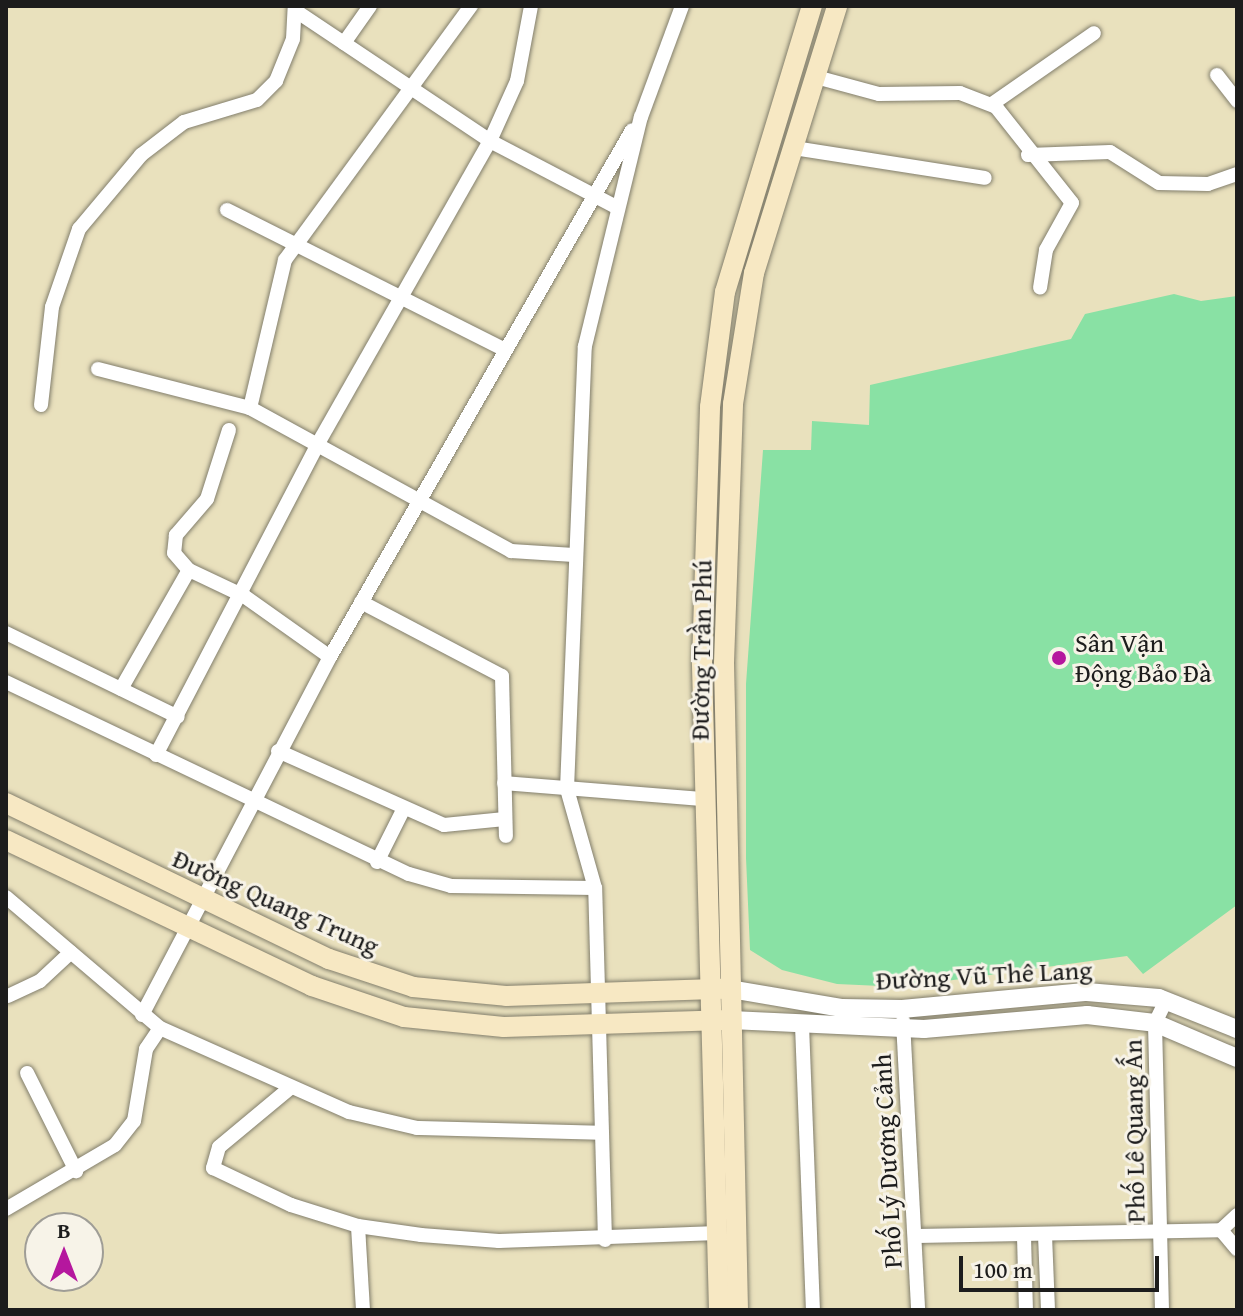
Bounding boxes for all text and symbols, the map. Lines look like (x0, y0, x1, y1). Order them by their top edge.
street label: Đường Trần Phú (684, 559, 718, 741)
place label: Sân Vận Động Bảo Đà (1075, 627, 1211, 688)
marker: Sân Vận Động Bảo Đà (1050, 649, 1068, 667)
street label: Đường Quang Trung (168, 843, 384, 961)
street label: Đường Vũ Thê Lang (875, 954, 1093, 996)
street label: Phố Lê Quang Ấn (1117, 1039, 1151, 1223)
street label: Phố Lý Dương Cảnh (866, 1053, 908, 1269)
north arrow (24, 1212, 104, 1292)
text: B (57, 1214, 71, 1246)
scale bar (963, 1240, 1163, 1290)
text: 100 m (973, 1252, 1033, 1287)

